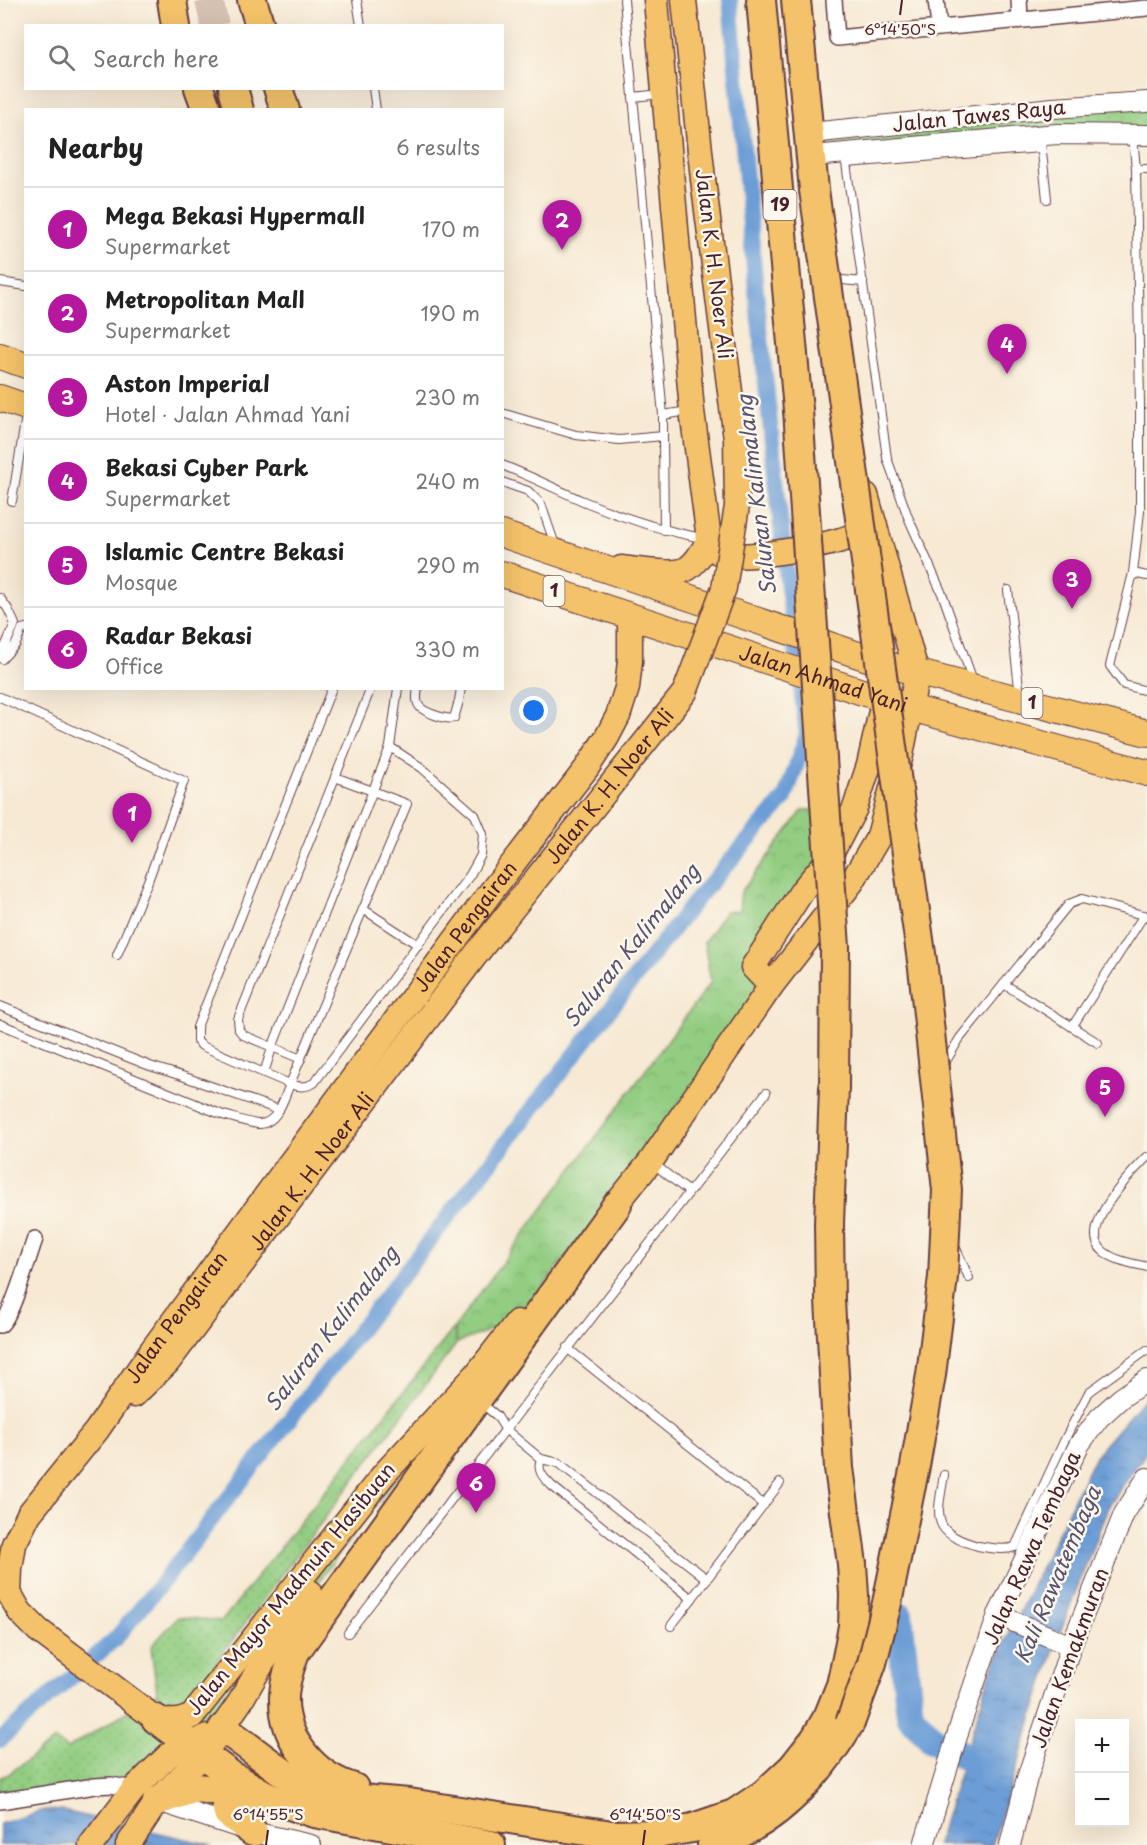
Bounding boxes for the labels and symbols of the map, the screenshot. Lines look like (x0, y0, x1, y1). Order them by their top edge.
text: 6°14'50"S (864, 17, 936, 40)
street label: Jalan Tawes Raya (891, 91, 1067, 139)
street label: Jalan K. H. Noer Ali (688, 167, 742, 361)
road number: 19 (764, 190, 796, 220)
pin: 2 (542, 200, 582, 250)
pin: 4 (988, 324, 1026, 374)
water label: Saluran Kalimalang (727, 391, 783, 597)
pin: 3 (1052, 560, 1092, 609)
road number: 1 (544, 576, 564, 606)
street label: Jalan Ahmad Yani (736, 637, 912, 720)
road number: 1 (1022, 688, 1042, 718)
your location (519, 696, 548, 725)
street label: Jalan K. H. Noer Ali (538, 702, 680, 870)
pin: 1 (112, 794, 152, 843)
street label: Jalan Pengairan (406, 854, 524, 998)
water label: Saluran Kalimalang (555, 855, 707, 1033)
pin: 5 (1086, 1068, 1124, 1117)
street label: Jalan K. H. Noer Ali (241, 1085, 381, 1256)
water label: Saluran Kalimalang (256, 1237, 406, 1417)
street label: Jalan Pengairan (117, 1245, 234, 1389)
street label: Jalan Rawa Tembaga (975, 1445, 1088, 1649)
street label: Jalan Mayor Madmuin Hasibuan (178, 1455, 402, 1721)
pin: 6 (456, 1464, 496, 1513)
water label: Kali Rawatembaga (1004, 1480, 1108, 1668)
street label: Jalan Kemakmuran (1023, 1563, 1116, 1752)
text: 6°14'55"S (232, 1802, 304, 1825)
text: 6°14'50"S (609, 1802, 681, 1825)

